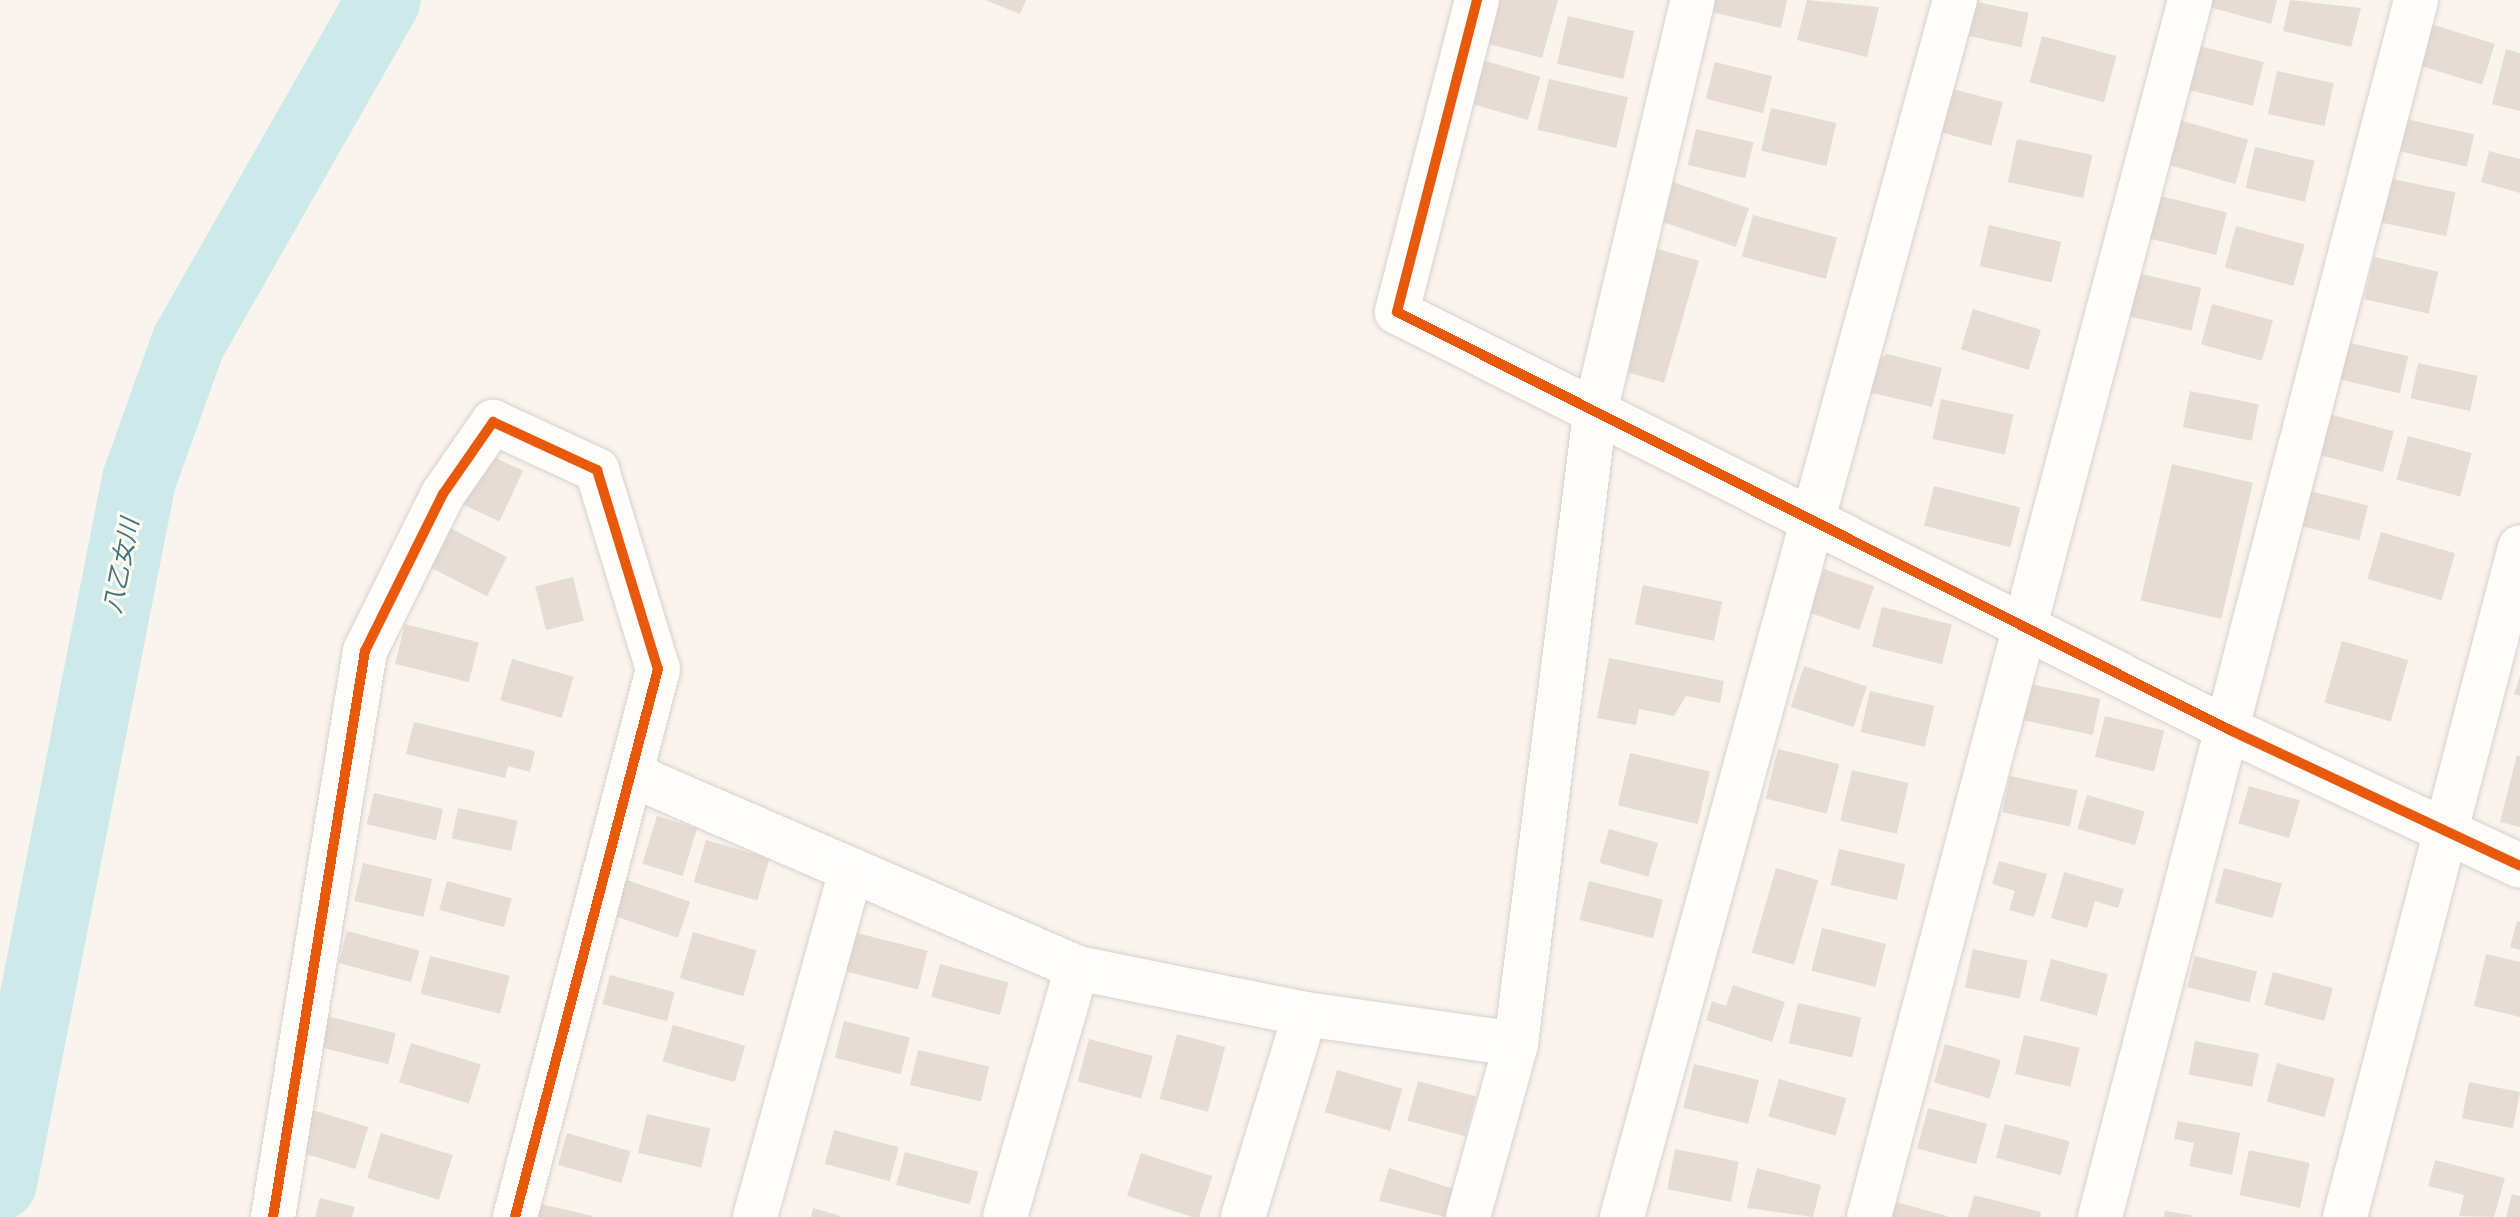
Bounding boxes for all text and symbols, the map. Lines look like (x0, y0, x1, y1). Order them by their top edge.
water label: 八乙女川 (99, 516, 145, 616)

